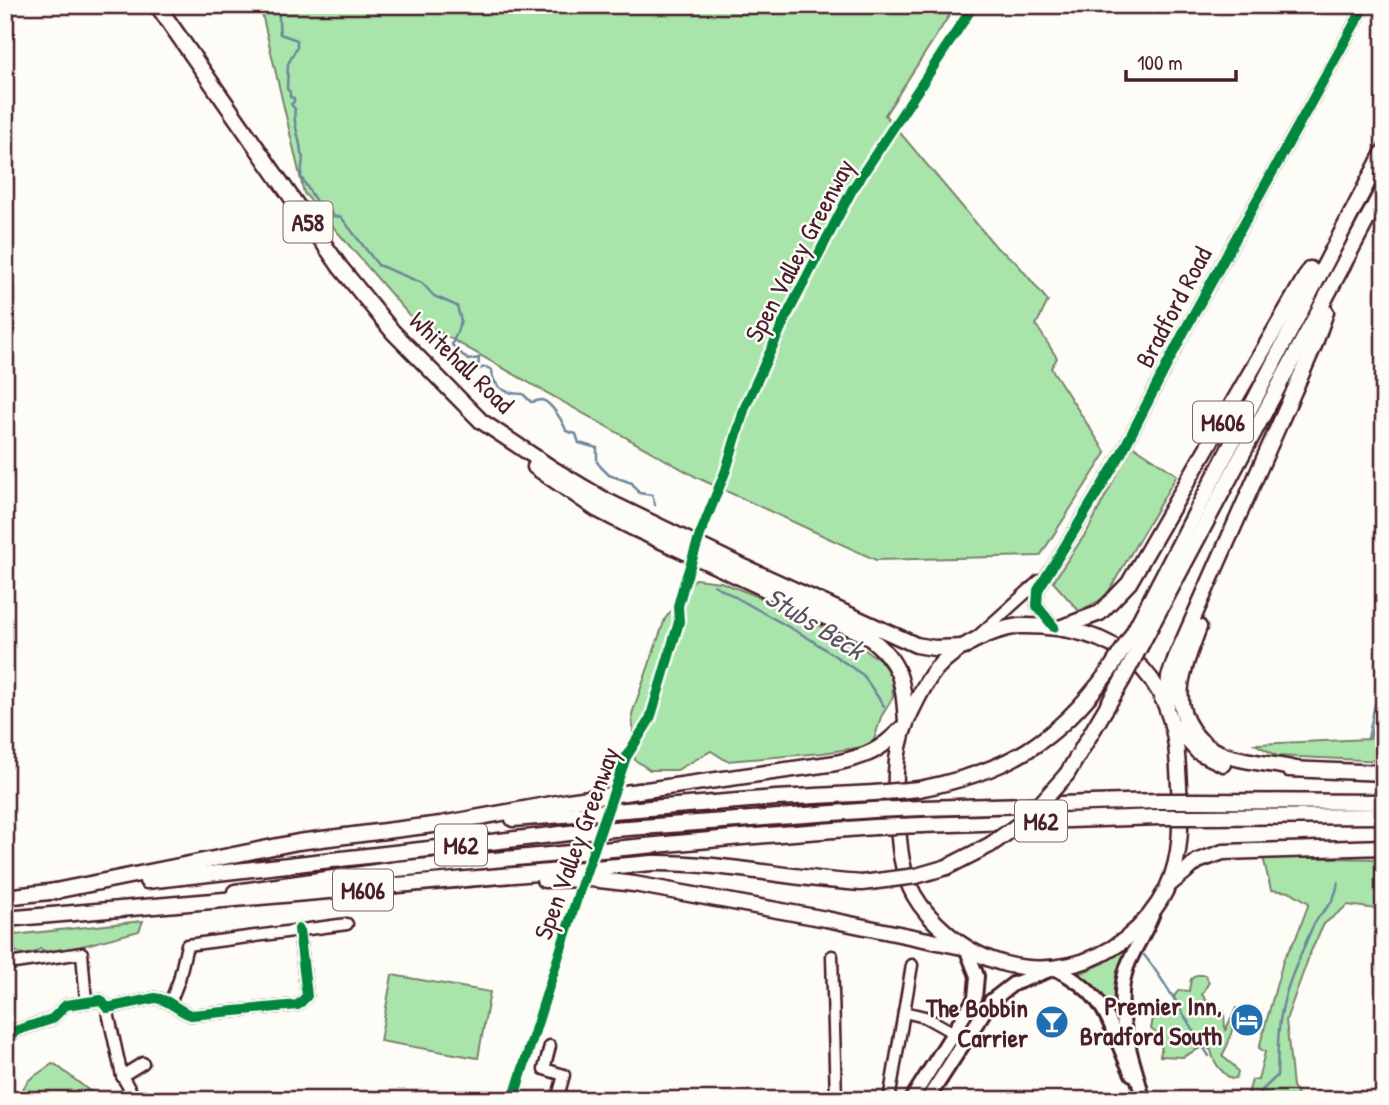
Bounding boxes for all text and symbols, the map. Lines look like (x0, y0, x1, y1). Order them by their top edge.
scale bar (1126, 38, 1237, 82)
text: 100 m (1137, 48, 1183, 77)
street label: Spen Valley Greenway (736, 152, 862, 348)
road number: A58 (284, 202, 332, 243)
street label: Bradford Road (1127, 240, 1219, 374)
street label: Whitehall Road (402, 303, 522, 421)
road number: M606 (1193, 402, 1253, 442)
water label: Stubs Beck (758, 578, 874, 670)
street label: Spen Valley Greenway (525, 742, 627, 944)
road number: M62 (1015, 800, 1067, 842)
road number: M62 (435, 824, 487, 866)
road number: M606 (333, 870, 393, 910)
place label: Premier Inn, Bradford South (1080, 988, 1222, 1053)
place label: The Bobbin Carrier (925, 990, 1029, 1055)
hotel icon: Premier Inn, Bradford South (1228, 1001, 1266, 1039)
bar icon: The Bobbin Carrier (1033, 1003, 1071, 1041)

